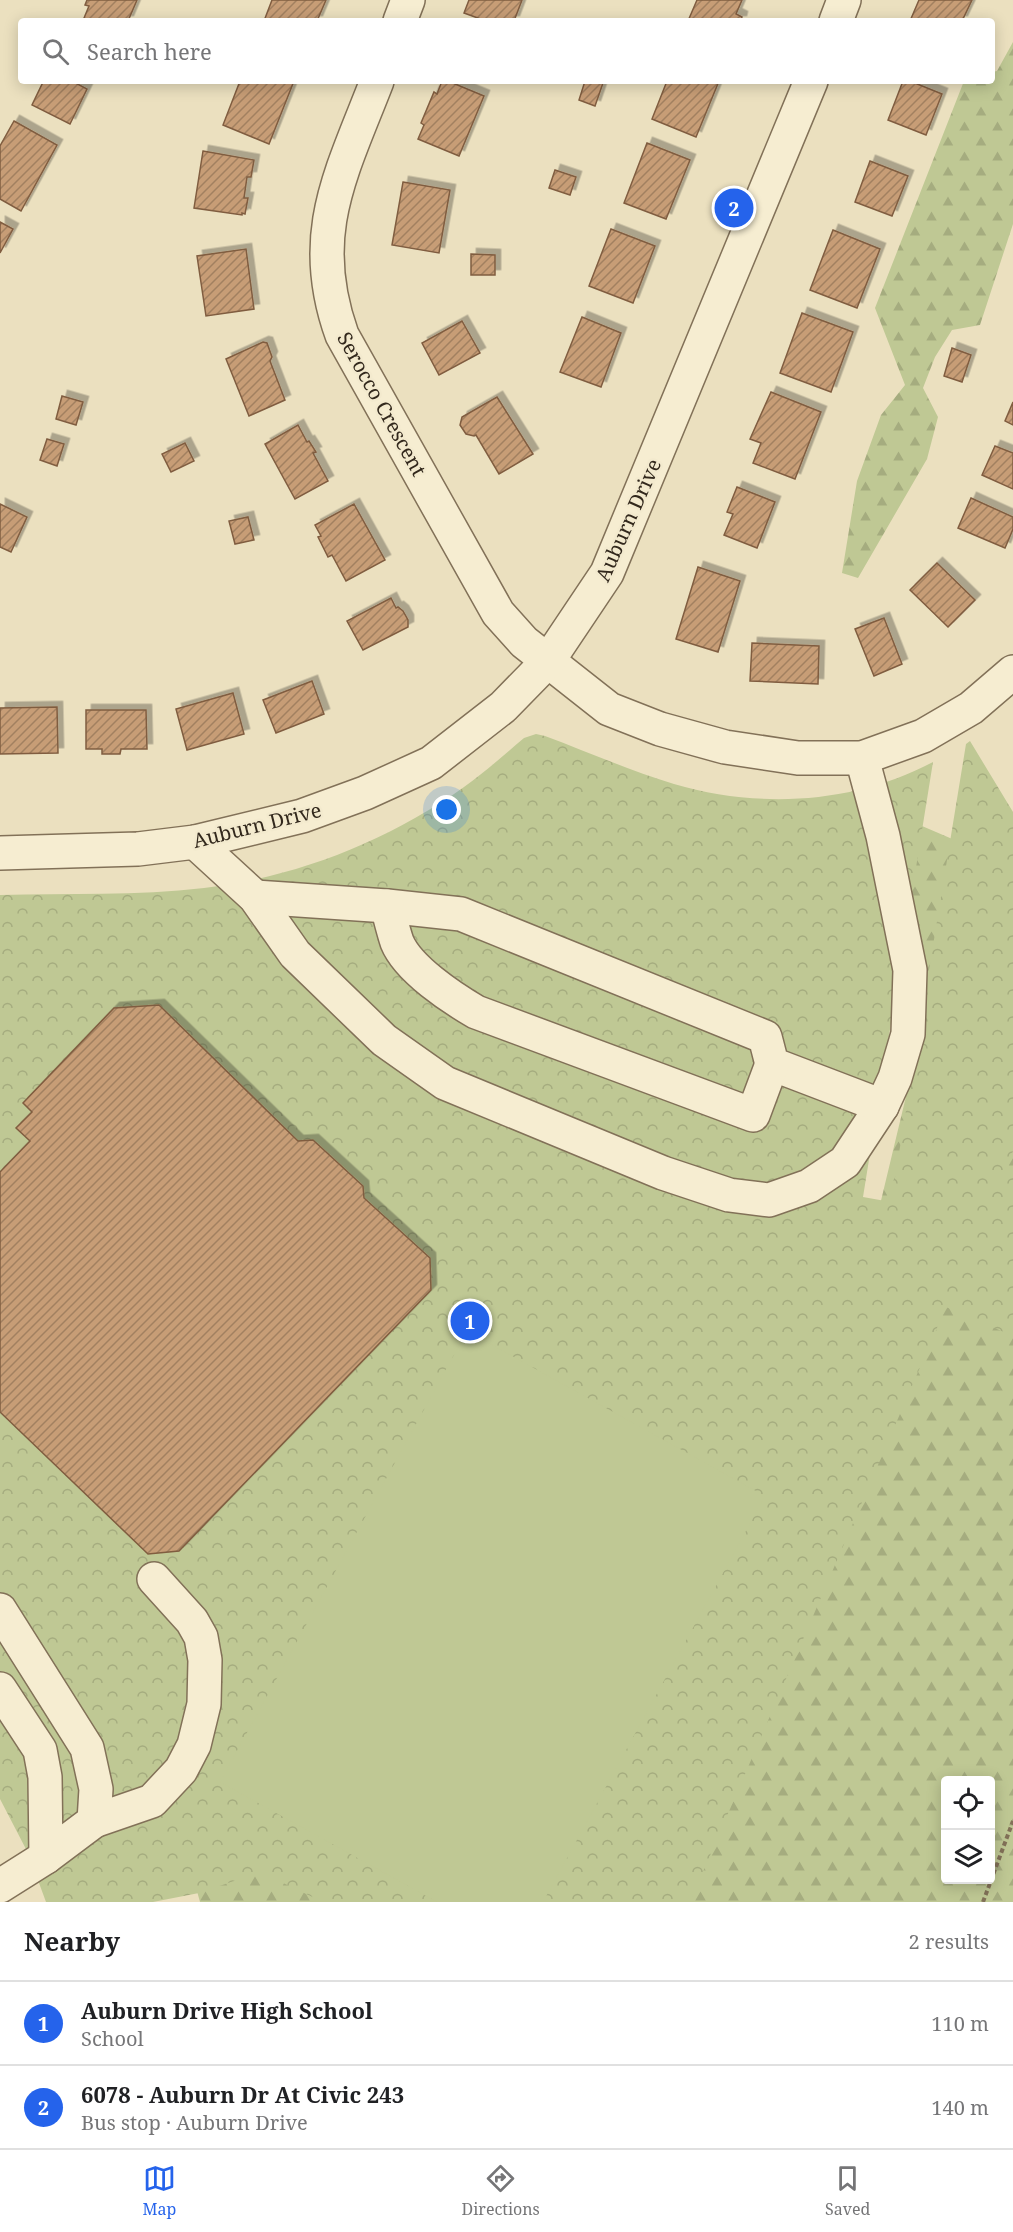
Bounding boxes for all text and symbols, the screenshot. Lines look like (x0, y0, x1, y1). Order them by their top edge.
search box (18, 18, 995, 84)
icon: search (39, 35, 72, 68)
text: Search here (87, 36, 212, 66)
pin: 2 (714, 186, 754, 230)
street label: Serocco Crescent (331, 327, 433, 481)
street label: Auburn Drive (589, 454, 667, 586)
your location (432, 795, 461, 824)
street label: Auburn Drive (190, 796, 324, 854)
pin: 1 (450, 1298, 490, 1344)
map controls (941, 1776, 995, 1884)
button: locate (941, 1776, 995, 1830)
button: layers (941, 1830, 995, 1884)
text: Nearby (24, 1923, 120, 1959)
text: 2 results (909, 1928, 989, 1955)
text: Auburn Drive High School (81, 1995, 373, 2025)
text: 1 (38, 2010, 49, 2037)
text: 110 m (931, 2010, 989, 2037)
text: School (81, 2025, 144, 2052)
text: 6078 - Auburn Dr At Civic 243 (81, 2079, 404, 2109)
text: 2 (38, 2094, 49, 2121)
text: 140 m (931, 2094, 989, 2121)
text: Bus stop · Auburn Drive (81, 2109, 308, 2136)
tab: Map (143, 2162, 176, 2220)
tab: Directions (462, 2162, 540, 2220)
tab: Saved (825, 2162, 870, 2220)

